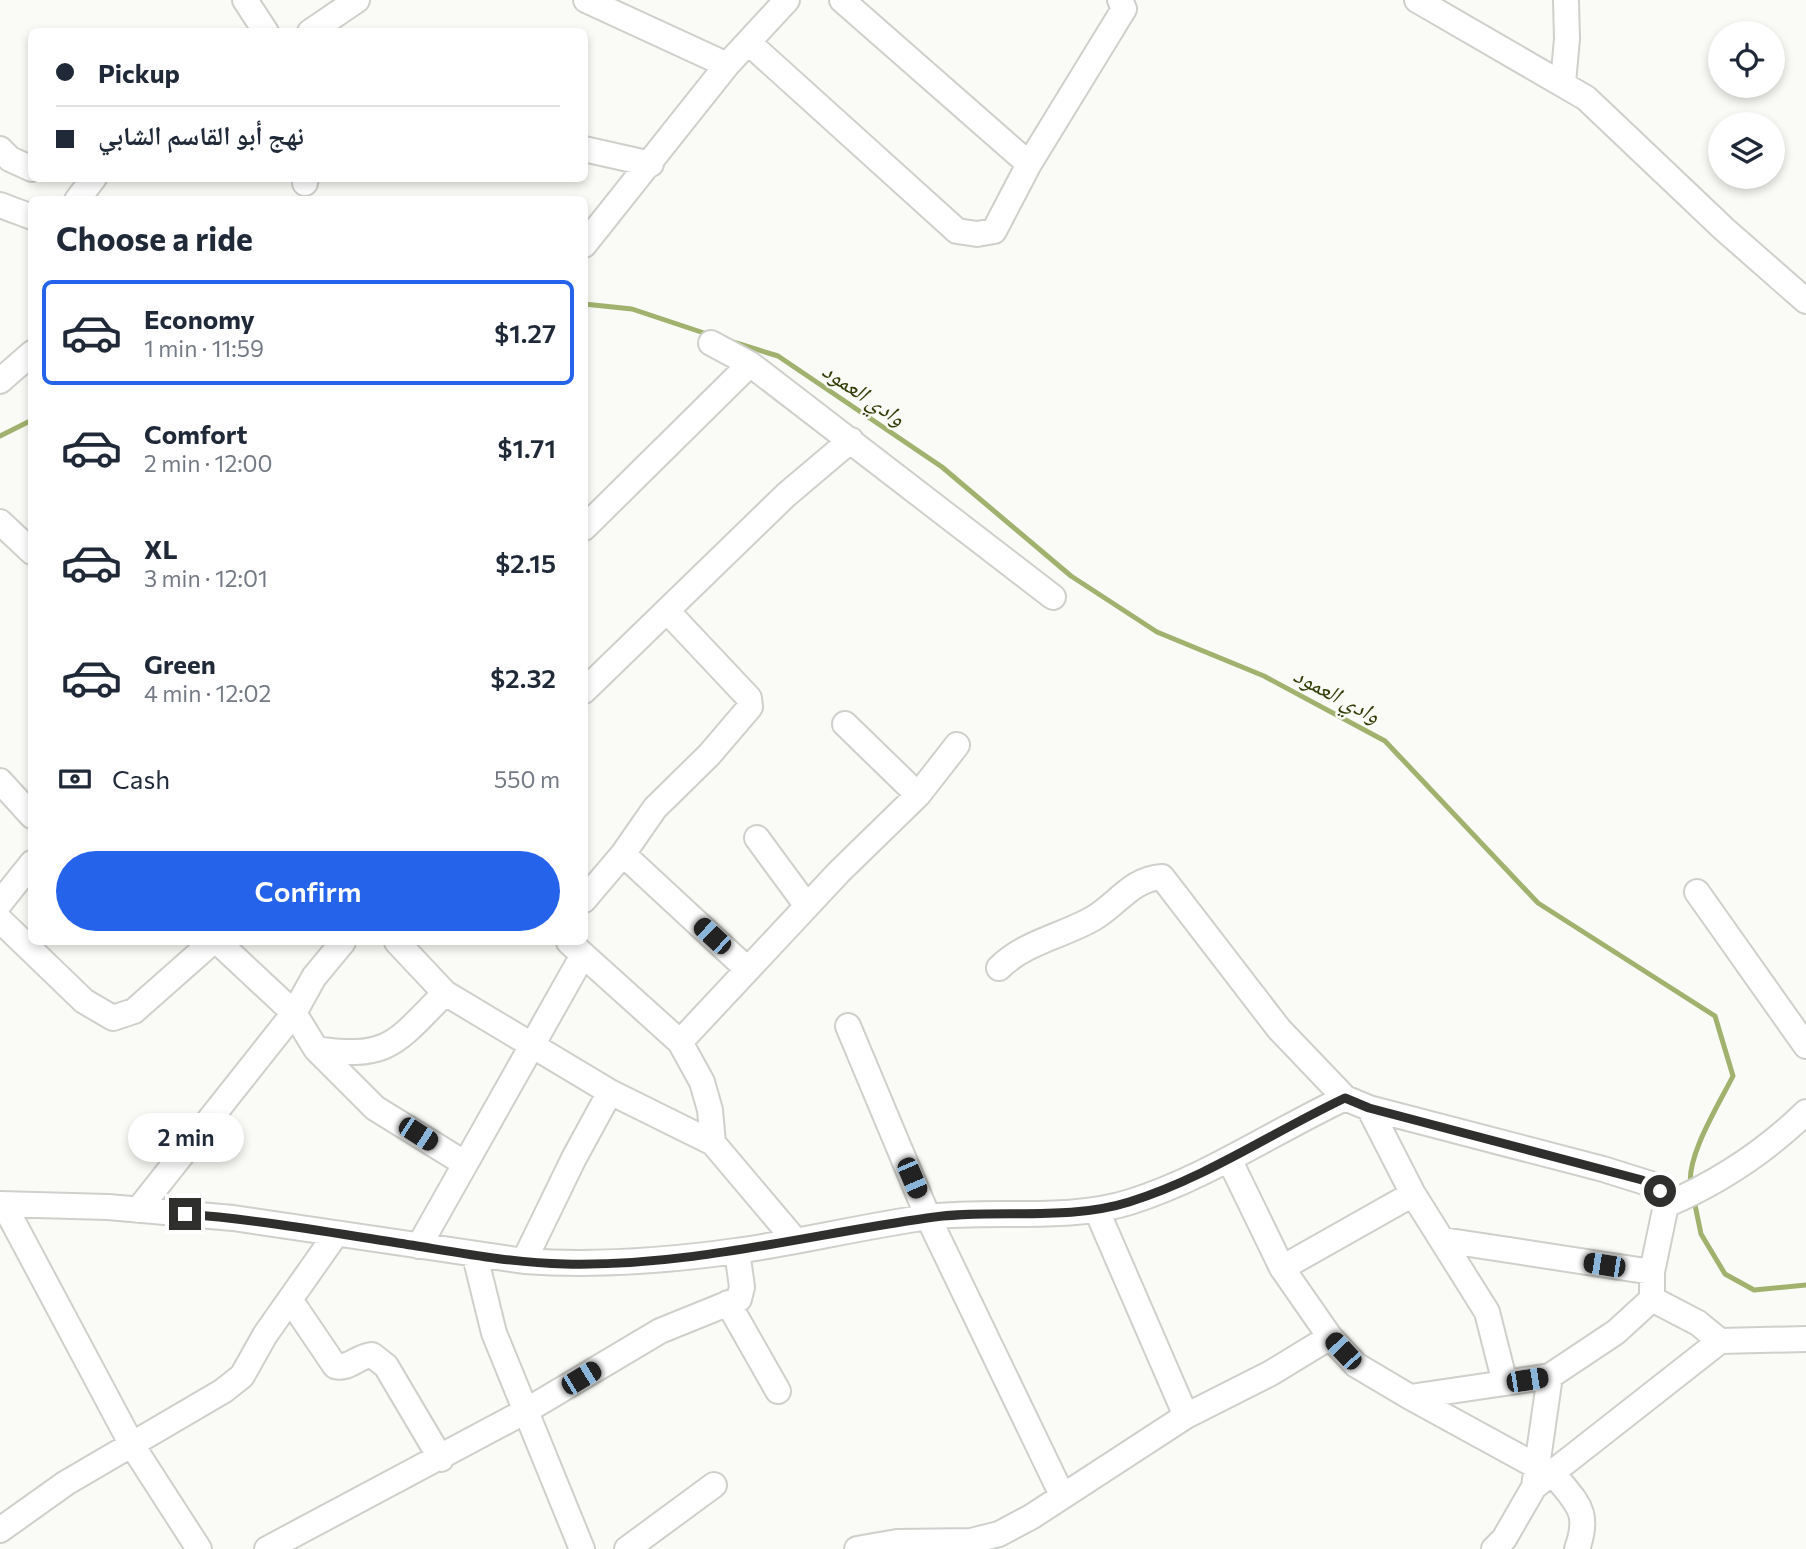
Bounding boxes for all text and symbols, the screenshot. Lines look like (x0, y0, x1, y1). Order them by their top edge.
map controls (1708, 21, 1785, 189)
button: locate (1708, 21, 1785, 98)
text: Pickup (98, 57, 180, 88)
button: layers (1708, 112, 1785, 189)
text: نهج أبو القاسم الشابي (98, 119, 304, 150)
text: Choose a ride (56, 218, 253, 258)
icon: car (60, 301, 123, 364)
text: Economy (144, 303, 255, 334)
text: $1.27 (494, 317, 556, 348)
text: 1 min · 11:59 (144, 334, 264, 362)
water label: وادي العمود (814, 355, 912, 436)
icon: car (60, 416, 123, 479)
text: Comfort (144, 418, 247, 449)
text: $1.71 (498, 432, 556, 463)
text: 2 min · 12:00 (144, 449, 273, 477)
icon: car (60, 531, 123, 594)
text: XL (144, 533, 178, 564)
text: $2.15 (495, 547, 556, 578)
text: 3 min · 12:01 (144, 564, 268, 592)
icon: car (60, 646, 123, 709)
text: Green (144, 648, 216, 679)
water label: وادي العمود (1287, 660, 1386, 734)
text: $2.32 (490, 662, 556, 693)
text: 4 min · 12:02 (144, 679, 271, 707)
icon: cash (56, 760, 94, 798)
text: Cash (112, 763, 170, 794)
text: 550 m (494, 765, 560, 793)
button: Confirm (56, 851, 560, 931)
car (690, 914, 735, 958)
callout: 2 min (127, 1112, 243, 1162)
car (395, 1114, 442, 1154)
text: 2 min (158, 1123, 214, 1151)
car (895, 1155, 930, 1201)
route start (1644, 1175, 1676, 1207)
route end (169, 1198, 201, 1230)
car (1582, 1251, 1627, 1279)
car (1321, 1328, 1366, 1374)
car (558, 1358, 605, 1398)
car (1505, 1366, 1550, 1394)

